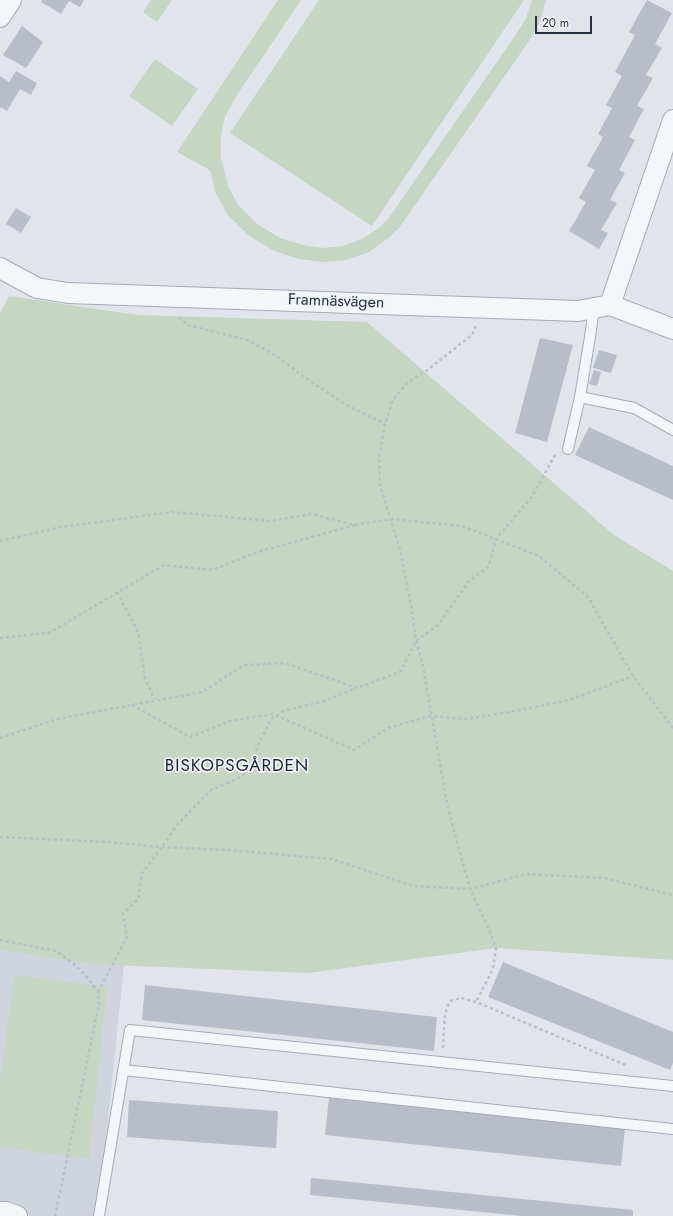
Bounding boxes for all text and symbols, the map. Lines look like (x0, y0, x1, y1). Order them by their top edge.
scale bar (537, 8, 594, 34)
text: 20 m (542, 14, 569, 32)
street label: Framnäsvägen (287, 291, 385, 313)
district label: BISKOPSGÅRDEN (165, 757, 309, 777)

